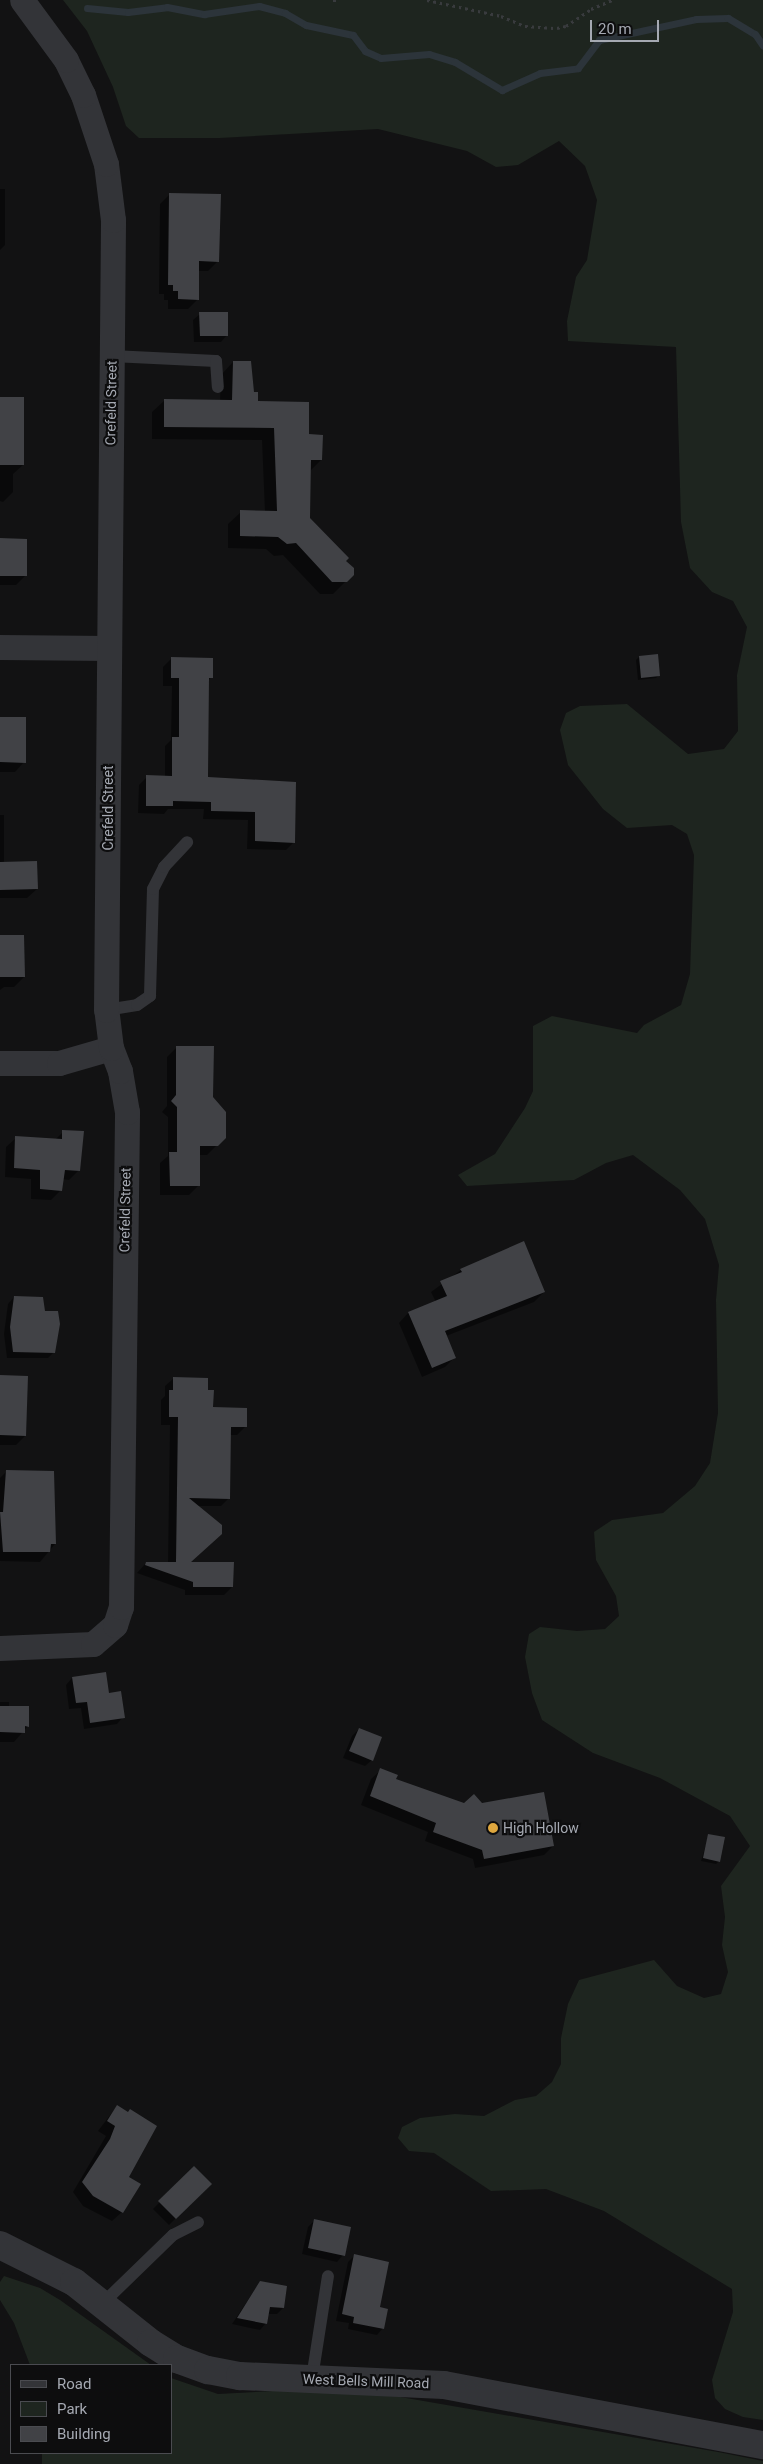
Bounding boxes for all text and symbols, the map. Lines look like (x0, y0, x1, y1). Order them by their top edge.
scale bar (593, 10, 662, 42)
text: 20 m (598, 20, 632, 38)
street label: Crefeld Street (102, 360, 120, 446)
street label: Crefeld Street (100, 766, 116, 850)
street label: Crefeld Street (116, 1167, 134, 1253)
place label: High Hollow (503, 1820, 579, 1836)
marker: High Hollow (487, 1822, 499, 1834)
legend (10, 2364, 172, 2454)
street label: West Bells Mill Road (302, 2370, 430, 2392)
text: Road (57, 2375, 91, 2393)
text: Park (57, 2400, 87, 2418)
text: Building (57, 2425, 111, 2443)

